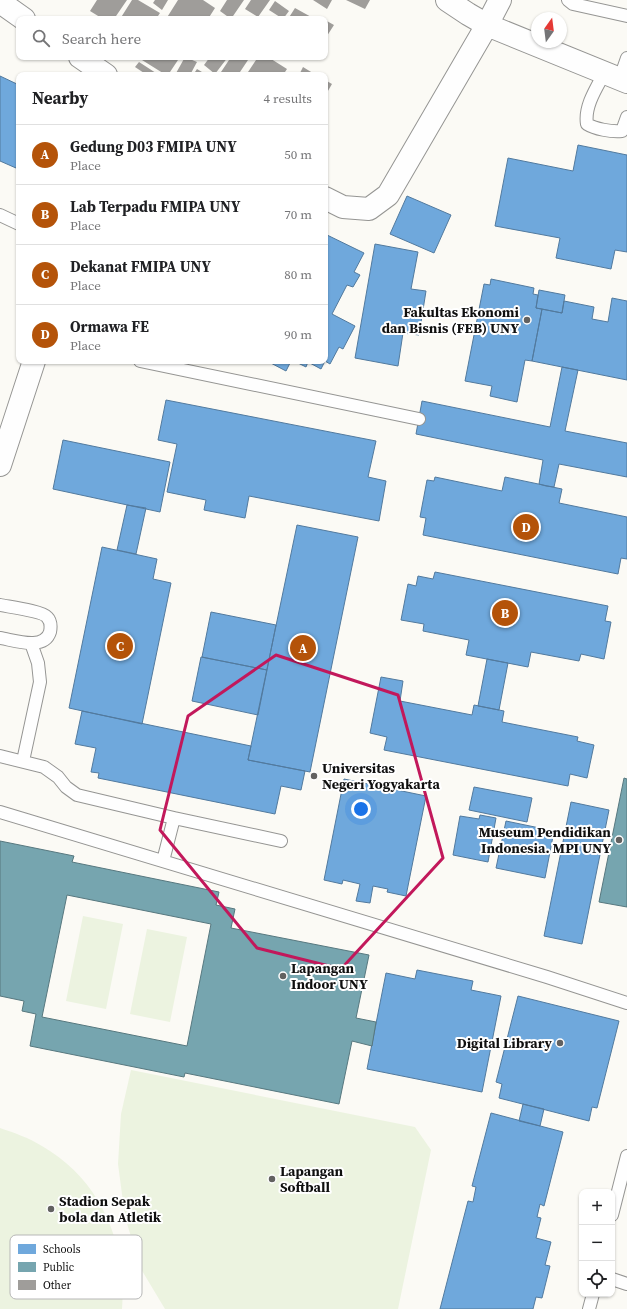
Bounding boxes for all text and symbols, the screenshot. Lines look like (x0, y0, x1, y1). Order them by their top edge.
north arrow (531, 12, 567, 48)
search box (16, 16, 328, 60)
icon: search (30, 27, 52, 49)
text: Search here (62, 28, 141, 49)
text: Nearby (32, 86, 88, 110)
text: 4 results (264, 90, 312, 107)
text: Gedung D03 FMIPA UNY (70, 136, 237, 157)
text: A (41, 146, 49, 163)
text: 50 m (284, 146, 312, 163)
text: Place (70, 157, 101, 174)
text: Lab Terpadu FMIPA UNY (70, 196, 240, 217)
text: B (41, 206, 49, 223)
text: 70 m (284, 206, 312, 223)
text: Place (70, 217, 101, 234)
text: Dekanat FMIPA UNY (70, 256, 211, 277)
text: C (41, 266, 49, 283)
text: 80 m (284, 266, 312, 283)
text: Place (70, 277, 101, 294)
place label: Fakultas Ekonomi dan Bisnis (FEB) UNY (382, 302, 520, 338)
marker: Fakultas Ekonomi dan Bisnis (FEB) UNY (522, 315, 532, 325)
text: Ormawa FE (70, 316, 149, 337)
text: D (40, 326, 50, 343)
text: 90 m (284, 326, 312, 343)
text: Place (70, 337, 101, 354)
pin: D (513, 512, 539, 542)
pin: B (492, 598, 518, 628)
pin: C (107, 631, 133, 661)
pin: A (290, 633, 316, 663)
place label: Universitas Negeri Yogyakarta (322, 758, 440, 794)
marker: Universitas Negeri Yogyakarta (309, 771, 319, 781)
your location (351, 799, 371, 819)
place label: Museum Pendidikan Indonesia. MPI UNY (478, 822, 611, 858)
marker: Museum Pendidikan Indonesia. MPI UNY (614, 835, 624, 845)
place label: Lapangan Indoor UNY (291, 958, 368, 994)
marker: Lapangan Indoor UNY (278, 971, 288, 981)
place label: Digital Library (457, 1033, 553, 1053)
marker: Digital Library (555, 1038, 565, 1048)
place label: Lapangan Softball (280, 1161, 344, 1197)
marker: Lapangan Softball (267, 1174, 277, 1184)
map controls (579, 1189, 615, 1297)
button: + (579, 1189, 615, 1225)
place label: Stadion Sepak bola dan Atletik (59, 1191, 162, 1227)
marker: Stadion Sepak bola dan Atletik (46, 1204, 56, 1214)
button: − (579, 1225, 615, 1261)
legend (10, 1235, 142, 1299)
text: Schools (43, 1242, 81, 1257)
text: Public (43, 1260, 75, 1275)
button: locate (579, 1261, 615, 1297)
text: Other (43, 1278, 72, 1293)

